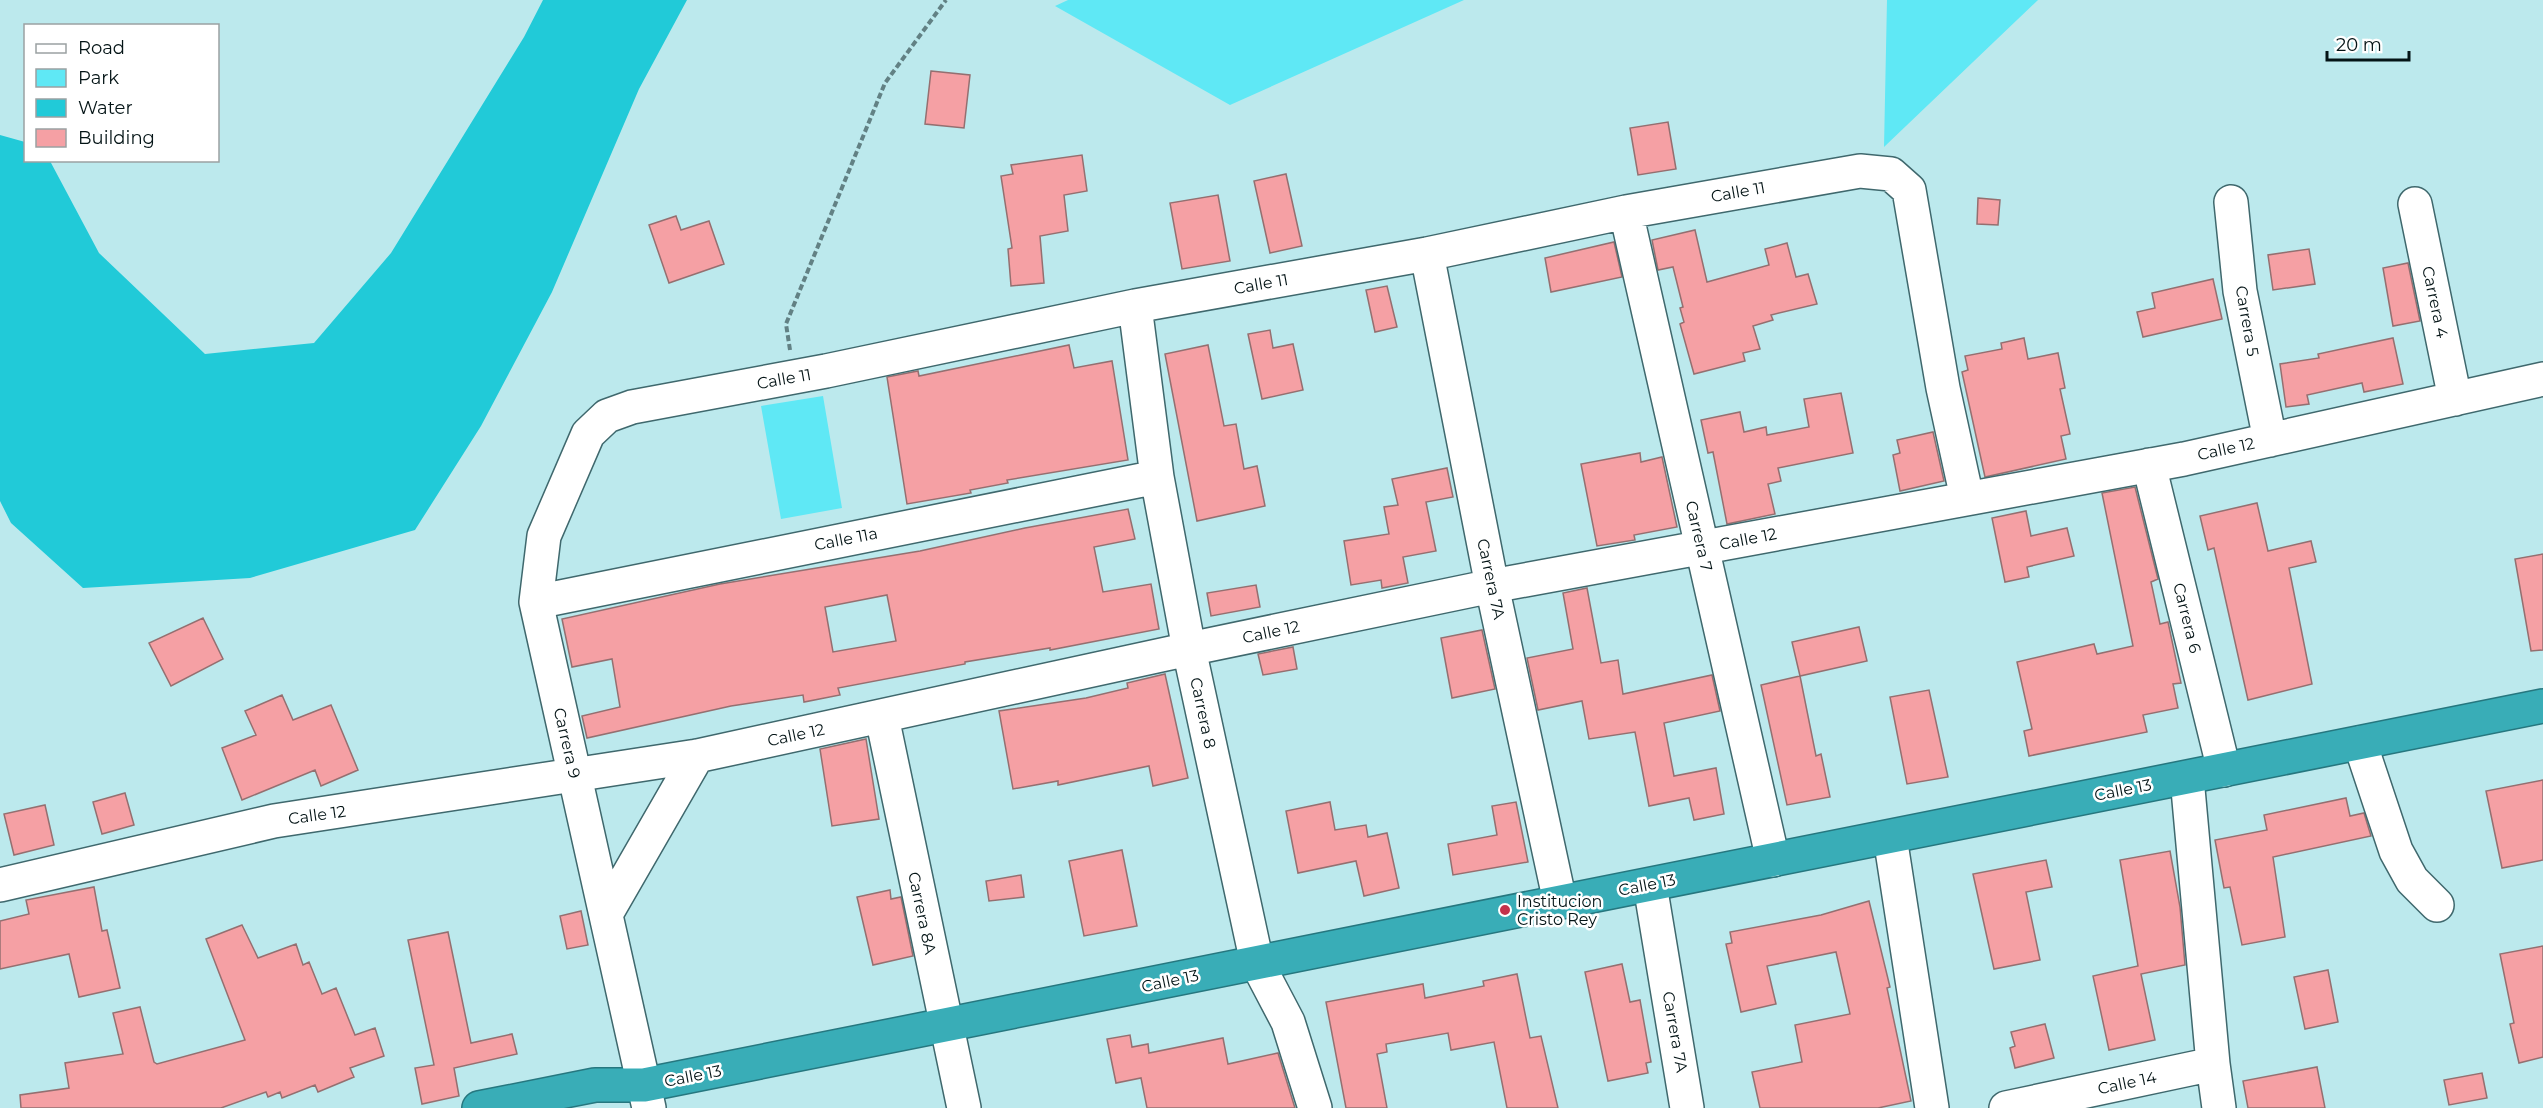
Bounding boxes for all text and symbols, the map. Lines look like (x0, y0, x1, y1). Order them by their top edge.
legend (24, 24, 219, 162)
scale bar (2327, 24, 2410, 62)
text: 20 m (2336, 34, 2382, 56)
text: Road (78, 37, 125, 59)
text: Park (78, 67, 119, 89)
text: Water (78, 97, 133, 119)
text: Building (78, 127, 155, 149)
street label: Calle 11 (1709, 178, 1767, 206)
street label: Carrera 4 (2418, 264, 2452, 340)
street label: Calle 11 (1232, 270, 1290, 298)
street label: Carrera 5 (2231, 284, 2263, 358)
street label: Calle 11 (755, 365, 813, 393)
street label: Calle 12 (2196, 434, 2256, 464)
street label: Carrera 7 (1682, 499, 1716, 573)
street label: Calle 11a (813, 524, 879, 554)
street label: Calle 12 (1718, 524, 1778, 554)
street label: Carrera 7A (1473, 537, 1509, 622)
street label: Carrera 6 (2169, 581, 2205, 655)
street label: Calle 12 (1241, 617, 1301, 647)
street label: Carrera 8 (1186, 676, 1220, 750)
street label: Carrera 9 (550, 706, 584, 780)
street label: Calle 12 (766, 720, 826, 750)
street label: Calle 13 (2093, 775, 2153, 805)
street label: Calle 12 (287, 802, 347, 828)
street label: Carrera 8A (904, 870, 940, 956)
street label: Calle 13 (1617, 870, 1677, 900)
place label: Institucion Cristo Rey (1517, 892, 1602, 929)
marker: Institucion Cristo Rey (1498, 903, 1512, 917)
street label: Calle 13 (1140, 966, 1200, 996)
street label: Carrera 7A (1659, 990, 1692, 1075)
street label: Calle 13 (663, 1061, 723, 1091)
street label: Calle 14 (2096, 1067, 2158, 1098)

